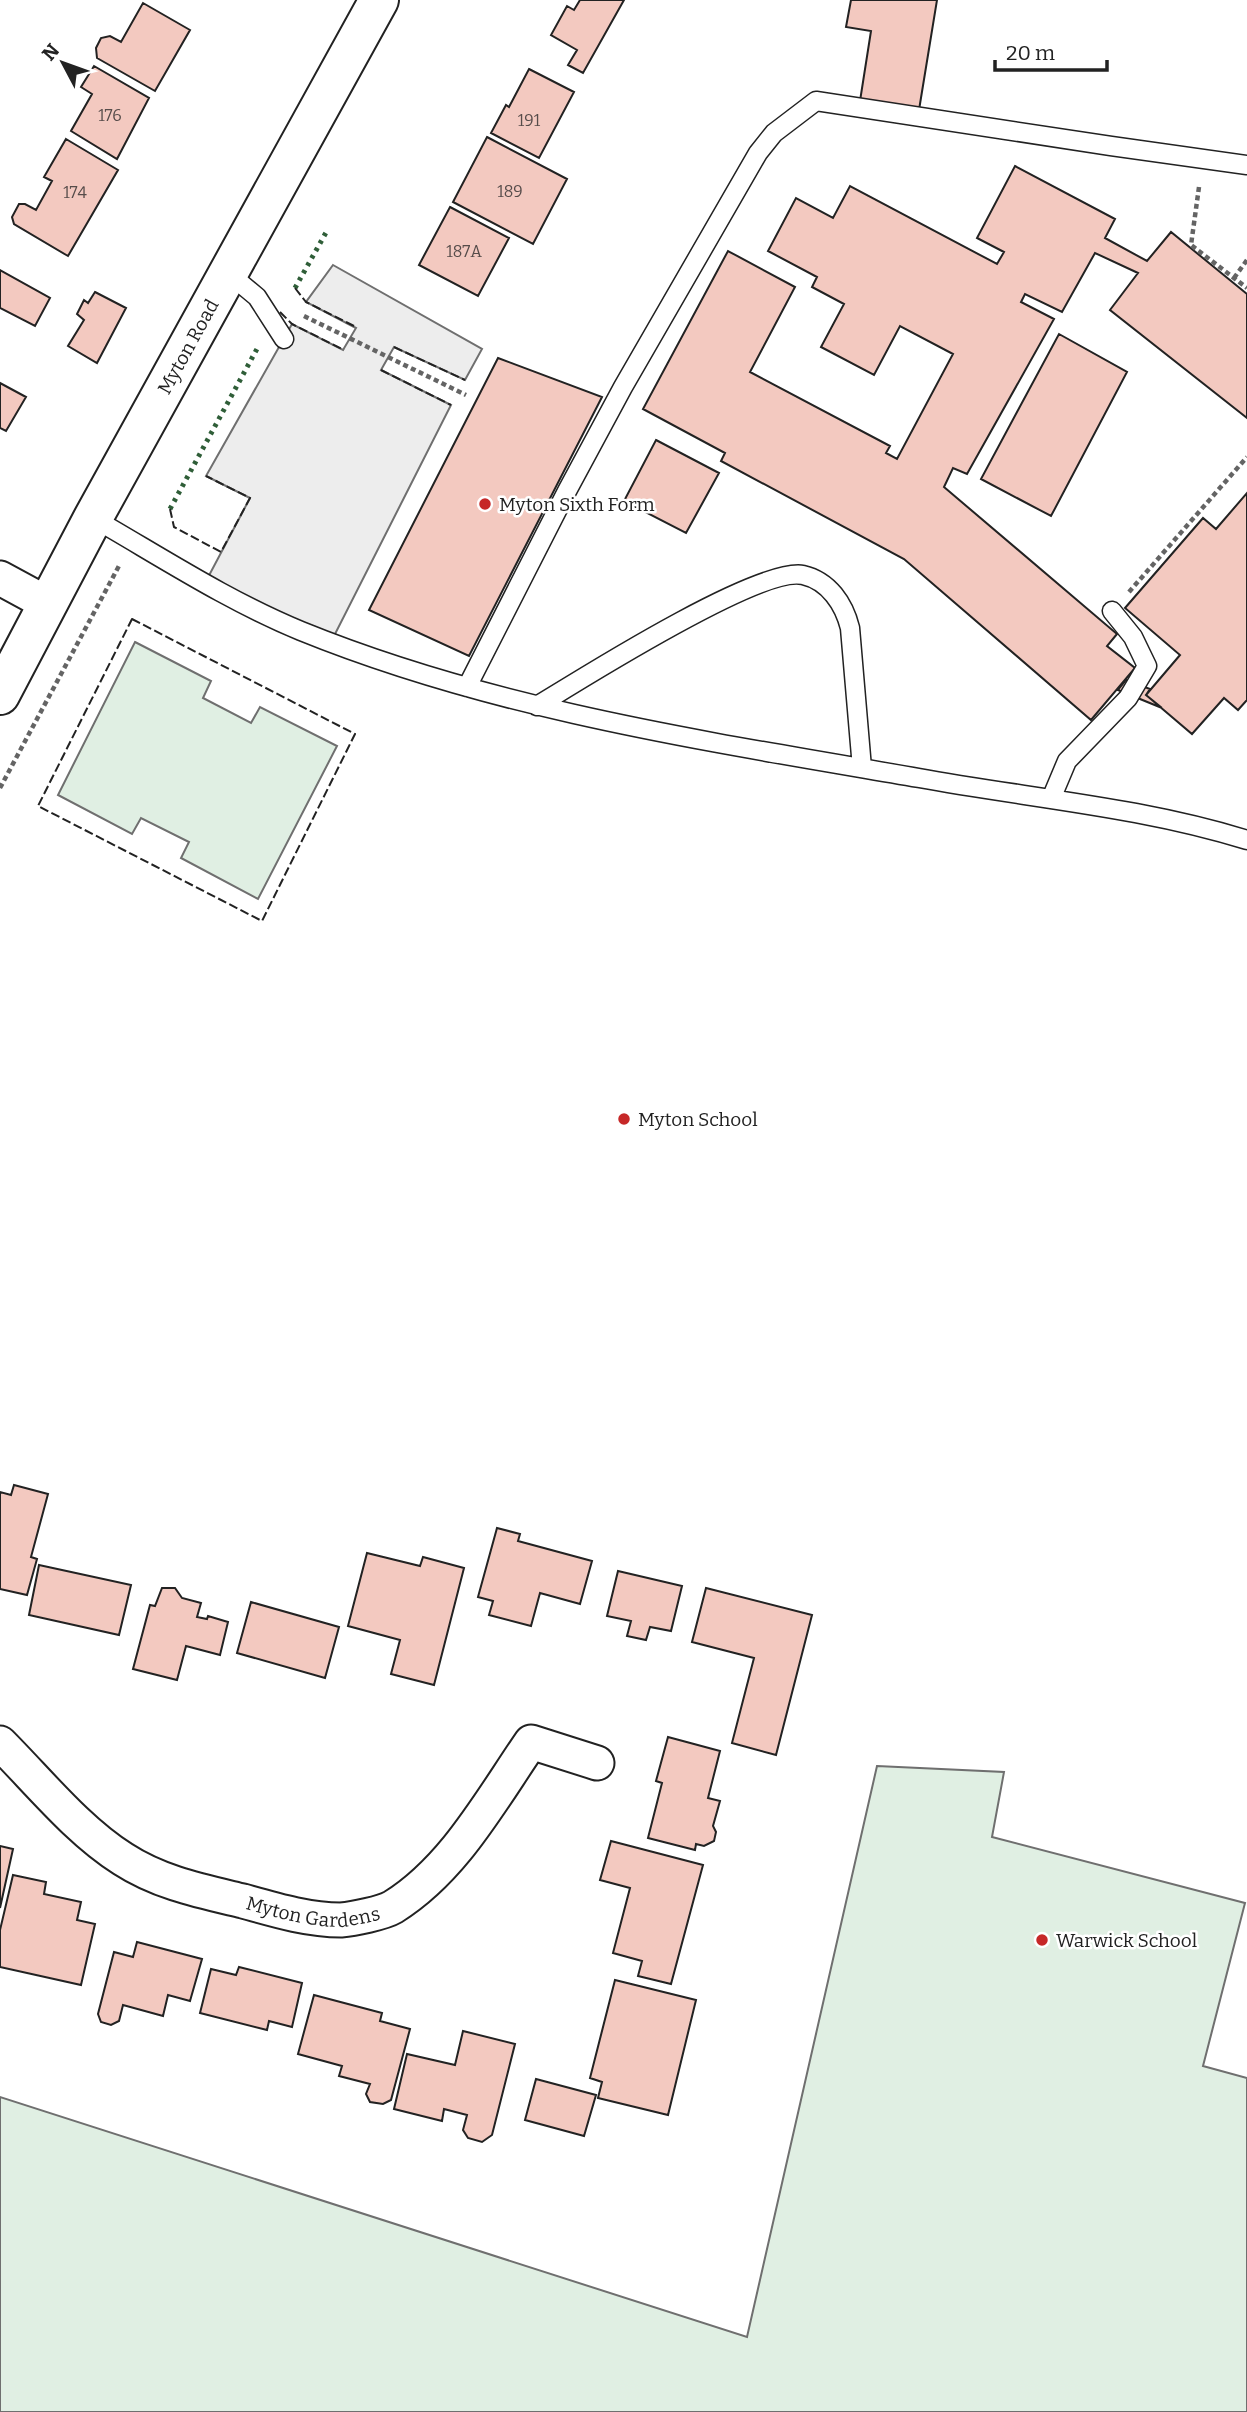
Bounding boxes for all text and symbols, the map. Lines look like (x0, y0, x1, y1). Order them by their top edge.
north arrow (28, 28, 98, 98)
scale bar (995, 28, 1107, 72)
text: N (37, 39, 64, 65)
text: 20 m (1006, 40, 1055, 66)
house number: 176 (98, 106, 122, 125)
house number: 191 (518, 111, 541, 130)
house number: 189 (497, 182, 523, 201)
house number: 174 (63, 183, 87, 202)
house number: 187A (446, 242, 482, 261)
street label: Myton Road (152, 295, 223, 398)
place label: Myton Sixth Form (499, 493, 655, 516)
marker: Myton Sixth Form (477, 496, 493, 512)
place label: Myton School (638, 1108, 758, 1131)
marker: Myton School (616, 1111, 632, 1127)
street label: Myton Gardens (244, 1891, 382, 1932)
place label: Warwick School (1056, 1929, 1197, 1952)
marker: Warwick School (1034, 1932, 1050, 1948)

